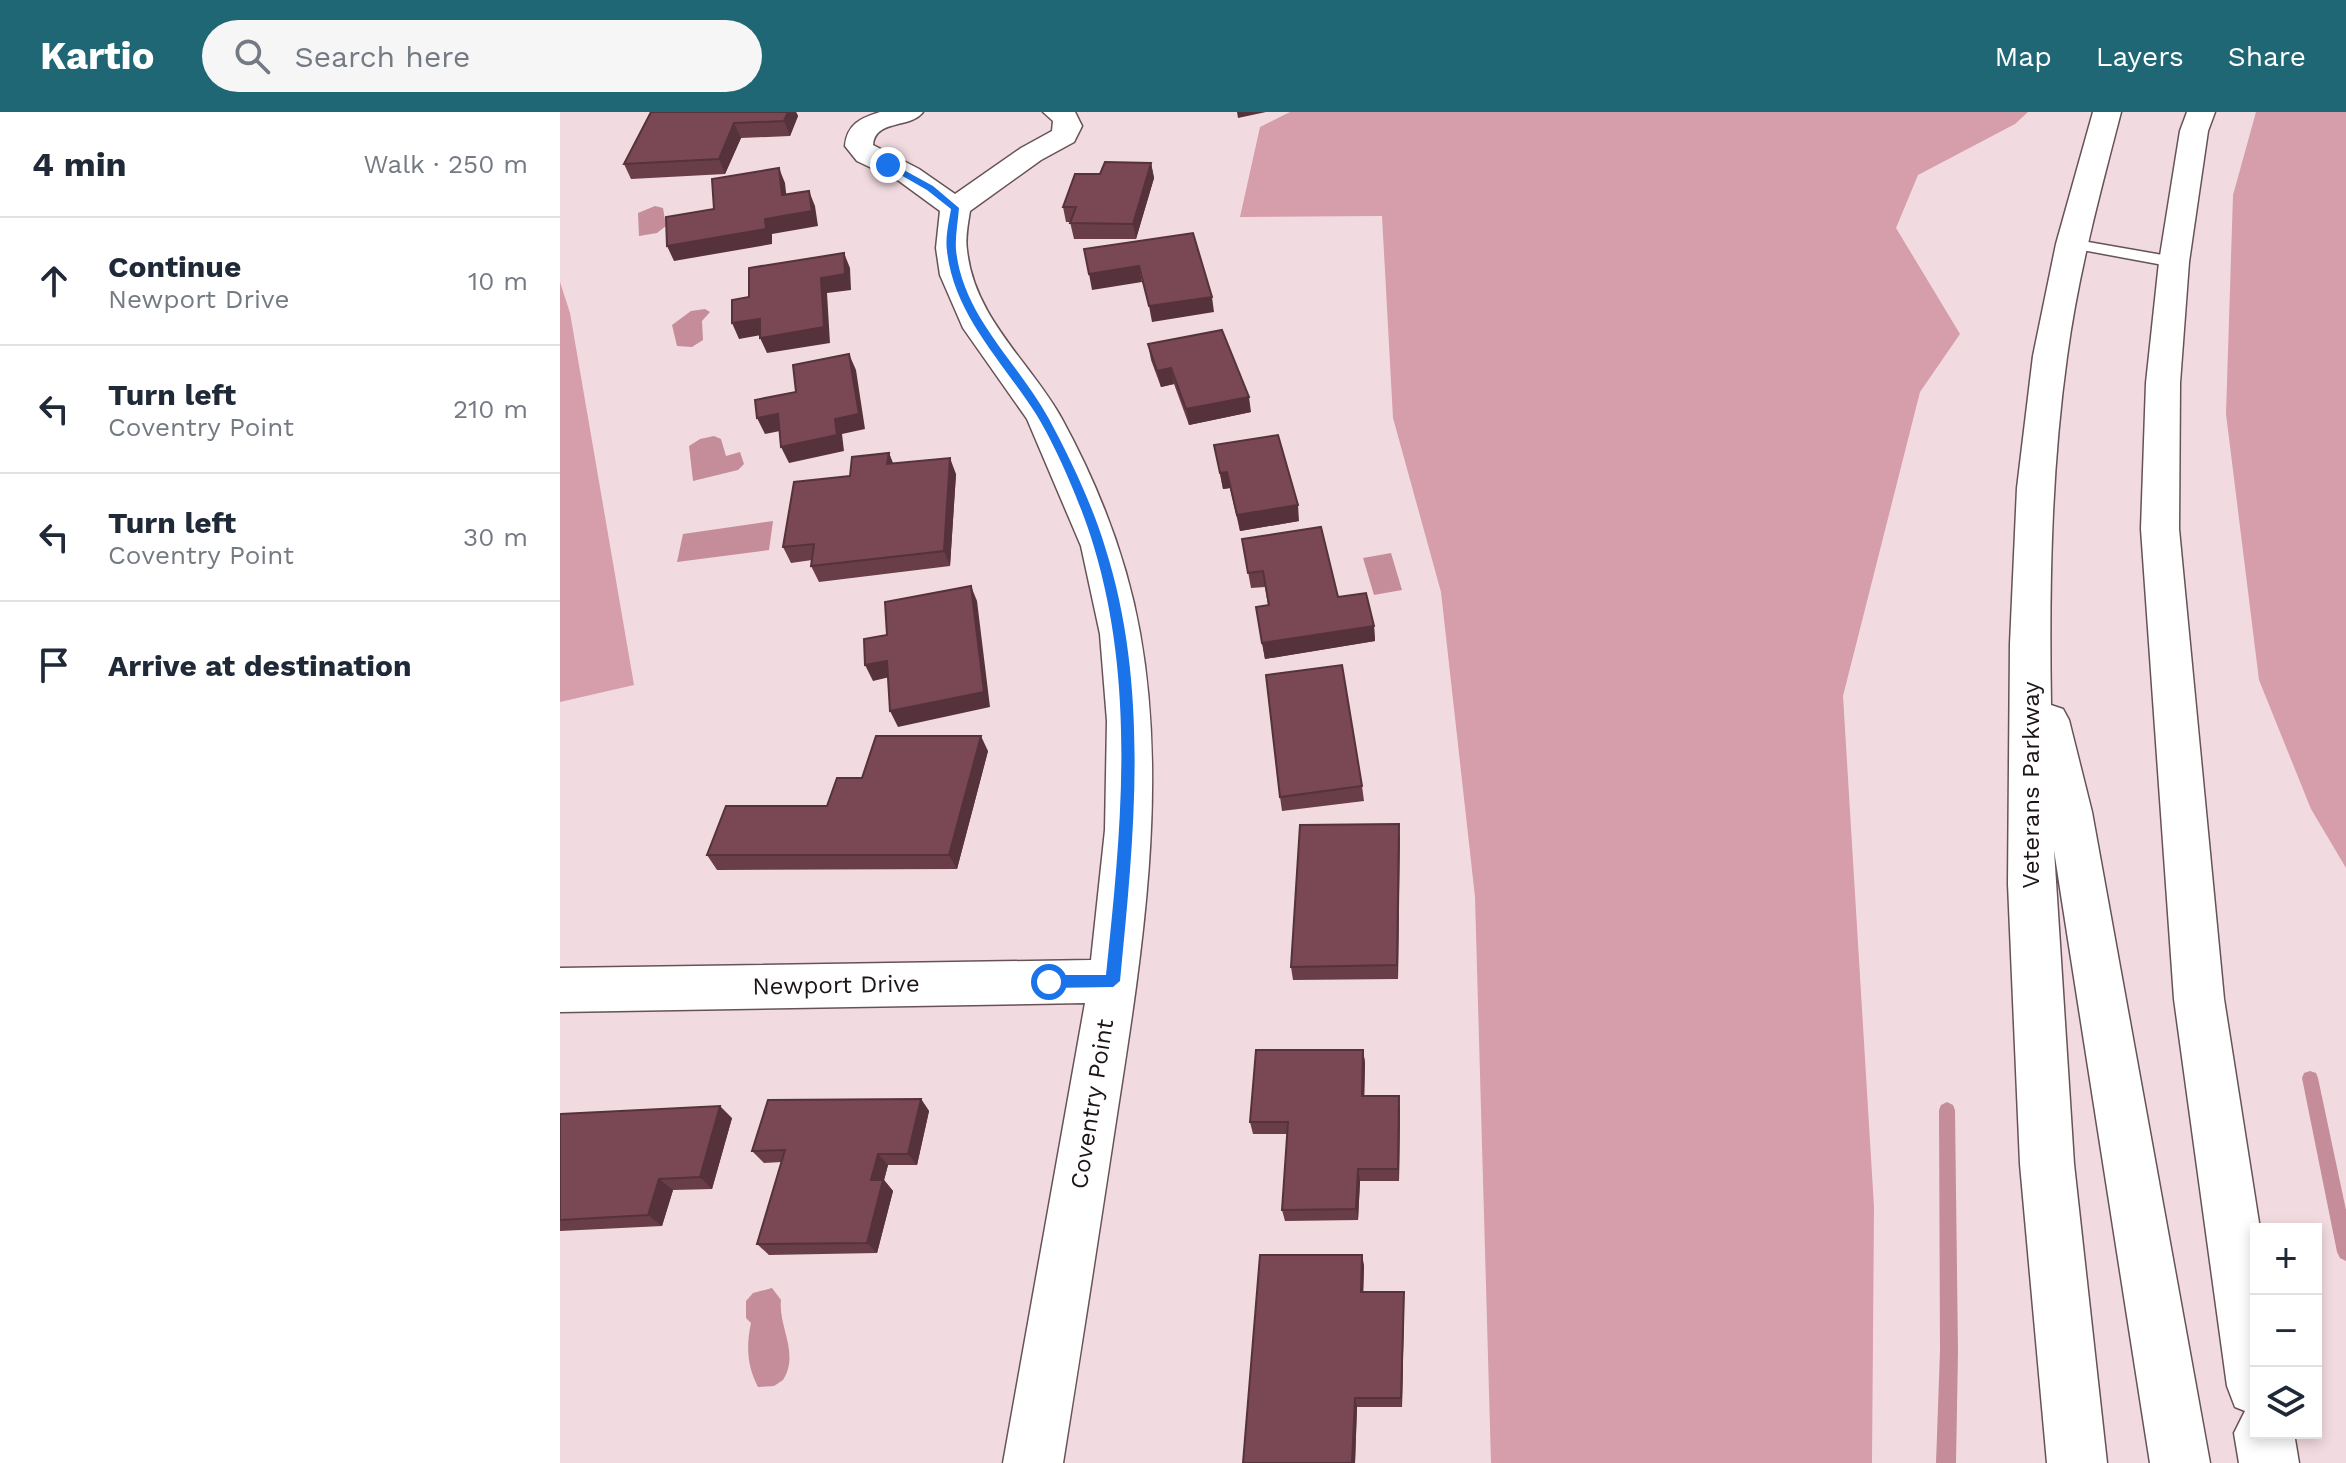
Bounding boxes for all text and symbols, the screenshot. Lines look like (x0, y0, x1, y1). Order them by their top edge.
search box (202, 20, 762, 92)
text: Kartio (40, 34, 154, 78)
icon: search (230, 34, 274, 78)
text: Search here (294, 39, 470, 74)
text: Map (1995, 40, 2052, 73)
text: Layers (2096, 40, 2184, 73)
text: Share (2228, 40, 2306, 73)
text: 4 min (32, 144, 127, 184)
route end (870, 147, 906, 183)
text: Walk · 250 m (363, 149, 528, 179)
text: Continue (108, 249, 241, 284)
icon: ahead (32, 259, 76, 303)
text: 10 m (468, 266, 528, 296)
text: Newport Drive (108, 284, 289, 314)
text: Turn left (108, 377, 236, 412)
icon: left (32, 387, 76, 431)
text: 210 m (453, 394, 528, 424)
text: Coventry Point (108, 412, 294, 442)
text: Turn left (108, 505, 236, 540)
icon: left (32, 515, 76, 559)
text: 30 m (463, 522, 528, 552)
text: Coventry Point (108, 540, 294, 570)
icon: arrive (32, 643, 76, 687)
text: Arrive at destination (108, 648, 412, 683)
street label: Veterans Parkway (2017, 681, 2045, 889)
route start (1031, 964, 1067, 1000)
street label: Newport Drive (752, 970, 920, 1000)
street label: Coventry Point (1065, 1017, 1119, 1191)
map controls (2250, 1223, 2322, 1439)
button: + (2250, 1223, 2322, 1295)
button: − (2250, 1295, 2322, 1367)
button: layers (2250, 1367, 2322, 1439)

